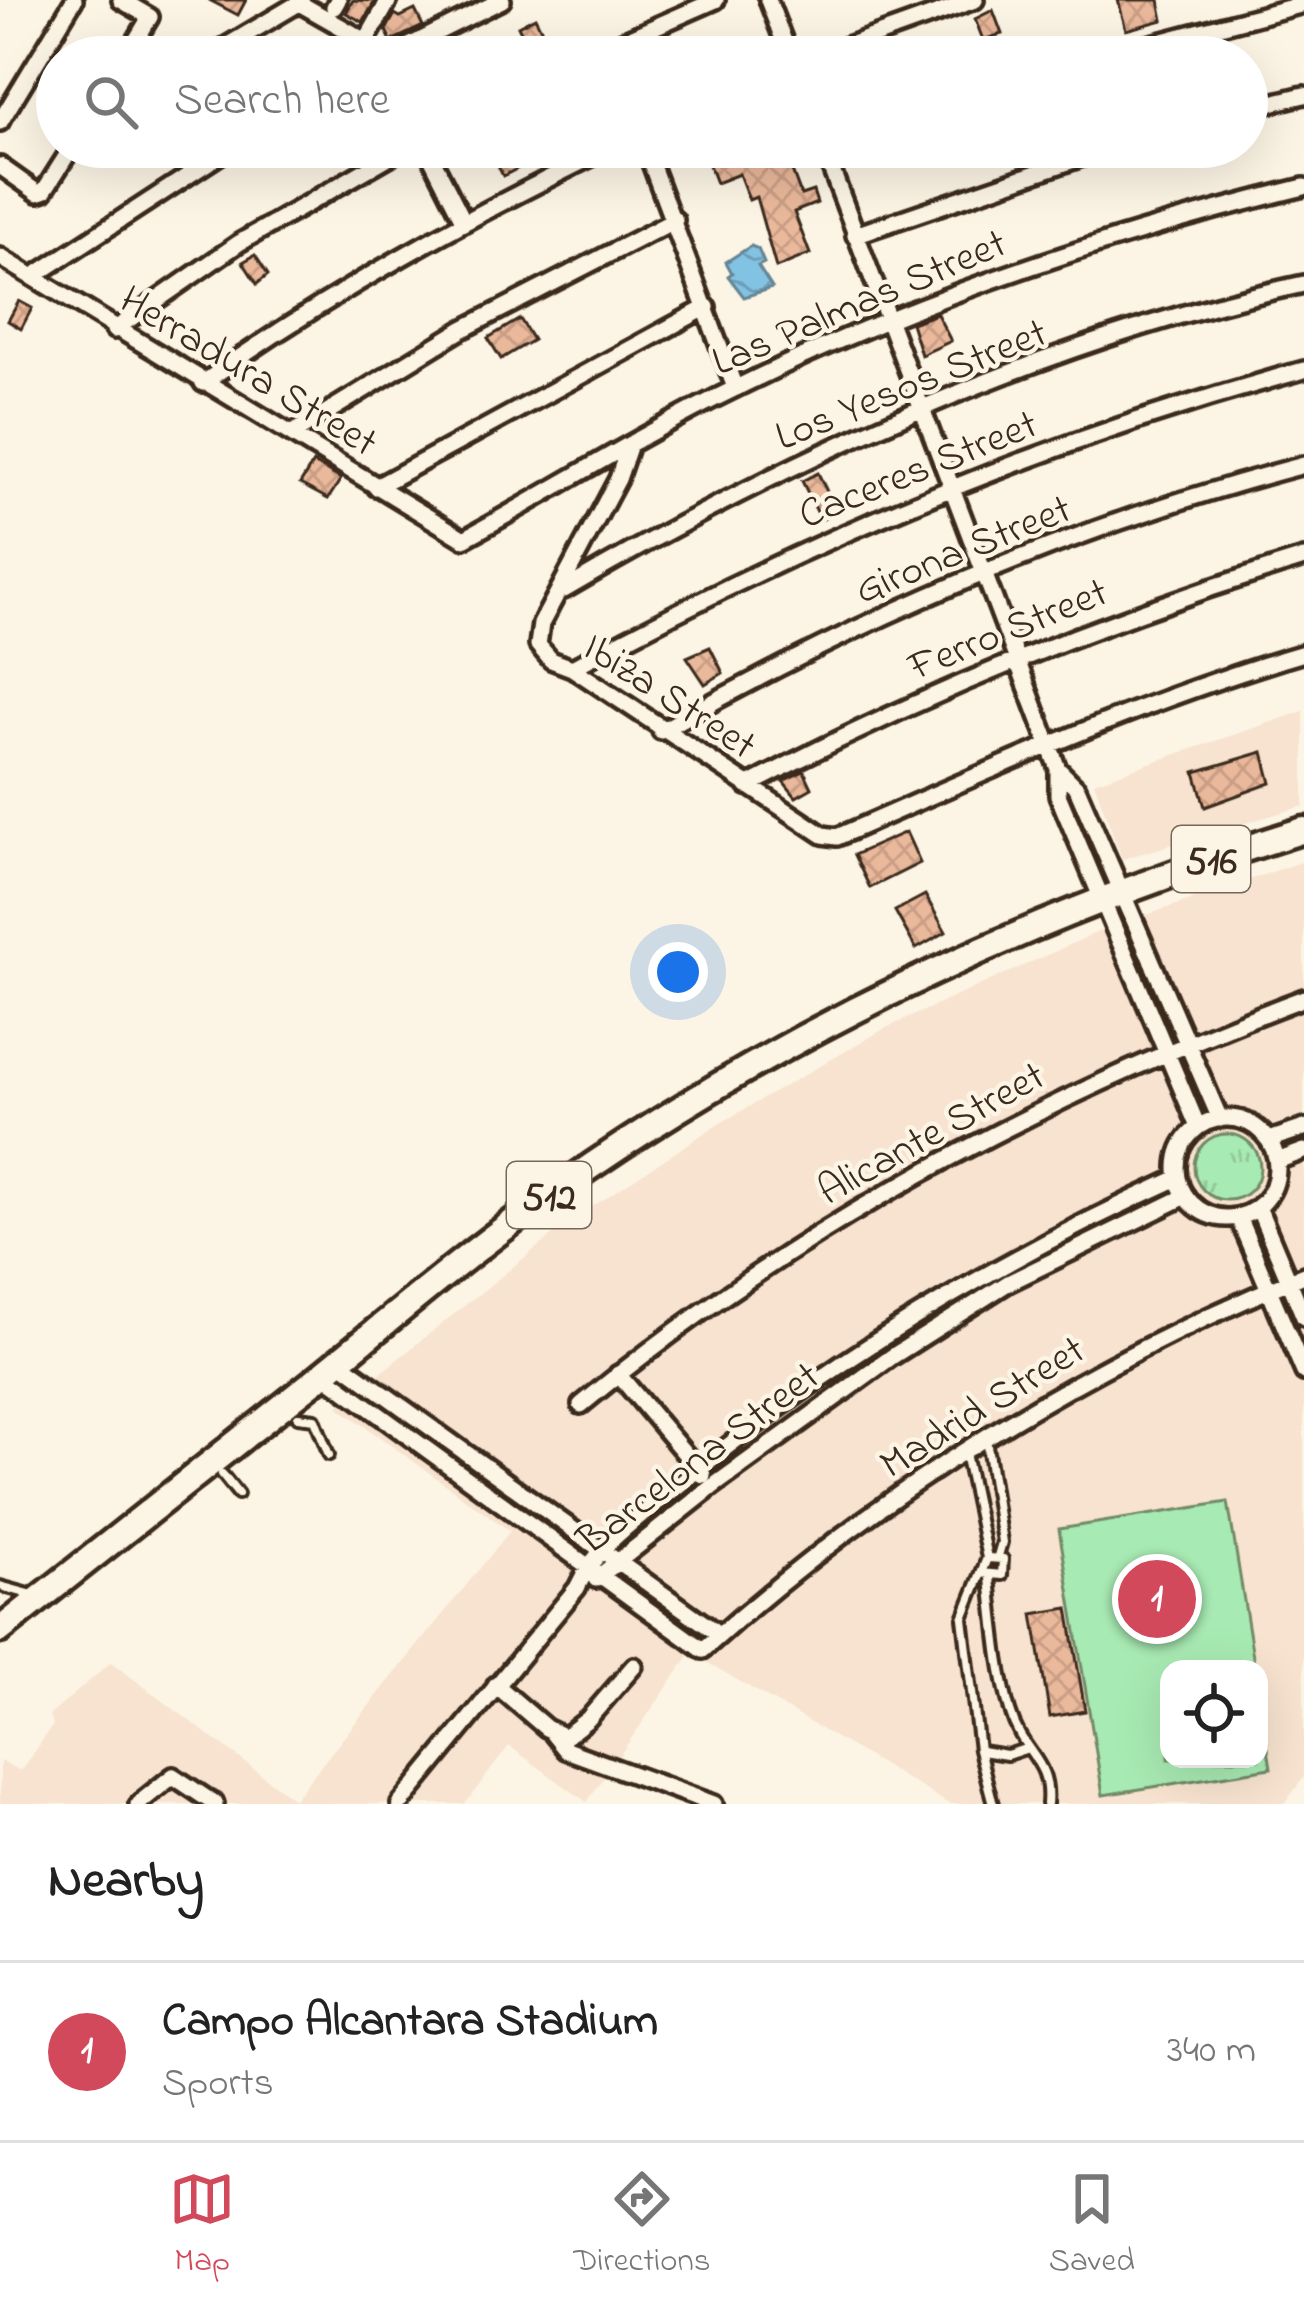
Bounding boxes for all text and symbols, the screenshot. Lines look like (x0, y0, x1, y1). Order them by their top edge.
search box (36, 36, 1268, 168)
icon: search (78, 69, 144, 135)
text: Search here (174, 69, 390, 135)
street label: Las Palmas Street (703, 215, 1016, 394)
street label: Herradura Street (107, 272, 388, 474)
street label: Los Yesos Street (767, 304, 1057, 468)
street label: Caceres Street (790, 396, 1047, 547)
street label: Girona Street (846, 480, 1081, 622)
street label: Ferro Street (899, 564, 1118, 699)
street label: Ibiza Street (570, 619, 767, 777)
road number: 516 (1172, 826, 1250, 892)
your location (648, 942, 708, 1002)
street label: Alicante Street (807, 1047, 1057, 1223)
road number: 512 (507, 1162, 591, 1228)
street label: Madrid Street (869, 1321, 1098, 1496)
street label: Barcelona Street (565, 1348, 834, 1572)
pin: 1 (1118, 1554, 1196, 1644)
map controls (1160, 1660, 1268, 1768)
button: locate (1160, 1660, 1268, 1768)
text: Nearby (48, 1845, 204, 1920)
text: Campo Alcantara Stadium (162, 1990, 658, 2056)
text: 1 (81, 2023, 93, 2080)
text: 340 m (1167, 2023, 1256, 2080)
text: Sports (162, 2056, 274, 2113)
tab: Map (169, 2166, 235, 2286)
tab: Directions (573, 2166, 710, 2286)
tab: Saved (1049, 2166, 1135, 2286)

